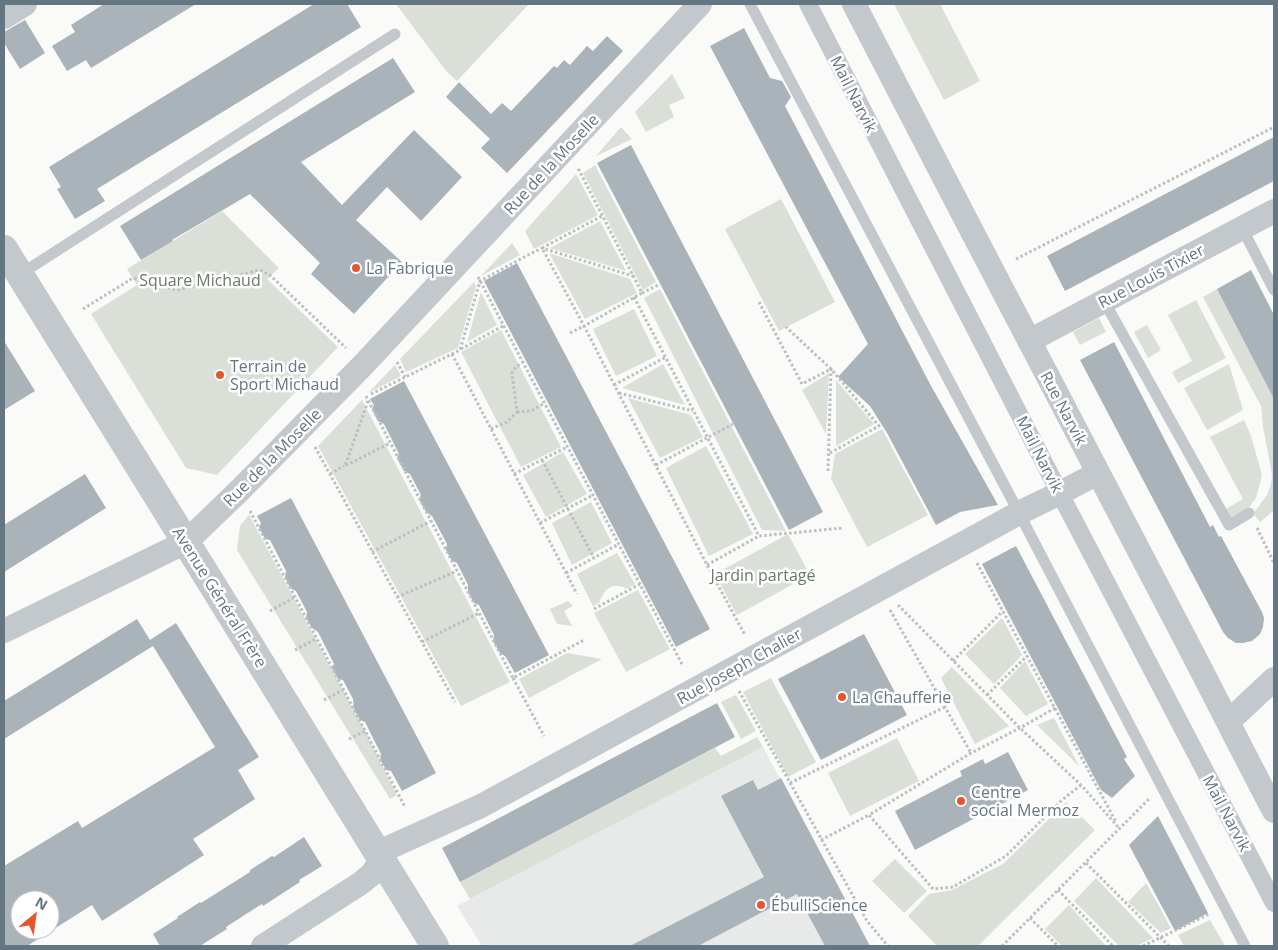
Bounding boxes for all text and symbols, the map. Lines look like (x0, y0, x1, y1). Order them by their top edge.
street label: Mail Narvik (825, 52, 883, 137)
street label: Rue de la Moselle (498, 109, 604, 219)
street label: Rue Louis Tixier (1094, 239, 1208, 313)
place label: La Fabrique (366, 257, 454, 279)
marker: La Fabrique (350, 262, 362, 274)
park label: Square Michaud (139, 269, 261, 291)
place label: Terrain de Sport Michaud (230, 355, 339, 395)
street label: Rue Narvik (1035, 367, 1093, 449)
marker: Terrain de Sport Michaud (214, 369, 226, 381)
street label: Rue de la Moselle (218, 403, 326, 511)
street label: Mail Narvik (1011, 412, 1069, 497)
street label: Avenue Général Frère (168, 522, 272, 672)
park label: Jardin partagé (708, 564, 816, 586)
street label: Rue Joseph Chalier (673, 622, 806, 709)
place label: La Chaufferie (852, 686, 951, 708)
marker: La Chaufferie (836, 691, 848, 703)
street label: Mail Narvik (1198, 771, 1257, 856)
place label: Centre social Mermoz (971, 781, 1079, 821)
marker: Centre social Mermoz (955, 795, 967, 807)
north arrow (10, 890, 60, 940)
text: N (32, 892, 51, 914)
place label: ÉbulliScience (771, 894, 868, 916)
marker: ÉbulliScience (755, 899, 767, 911)

